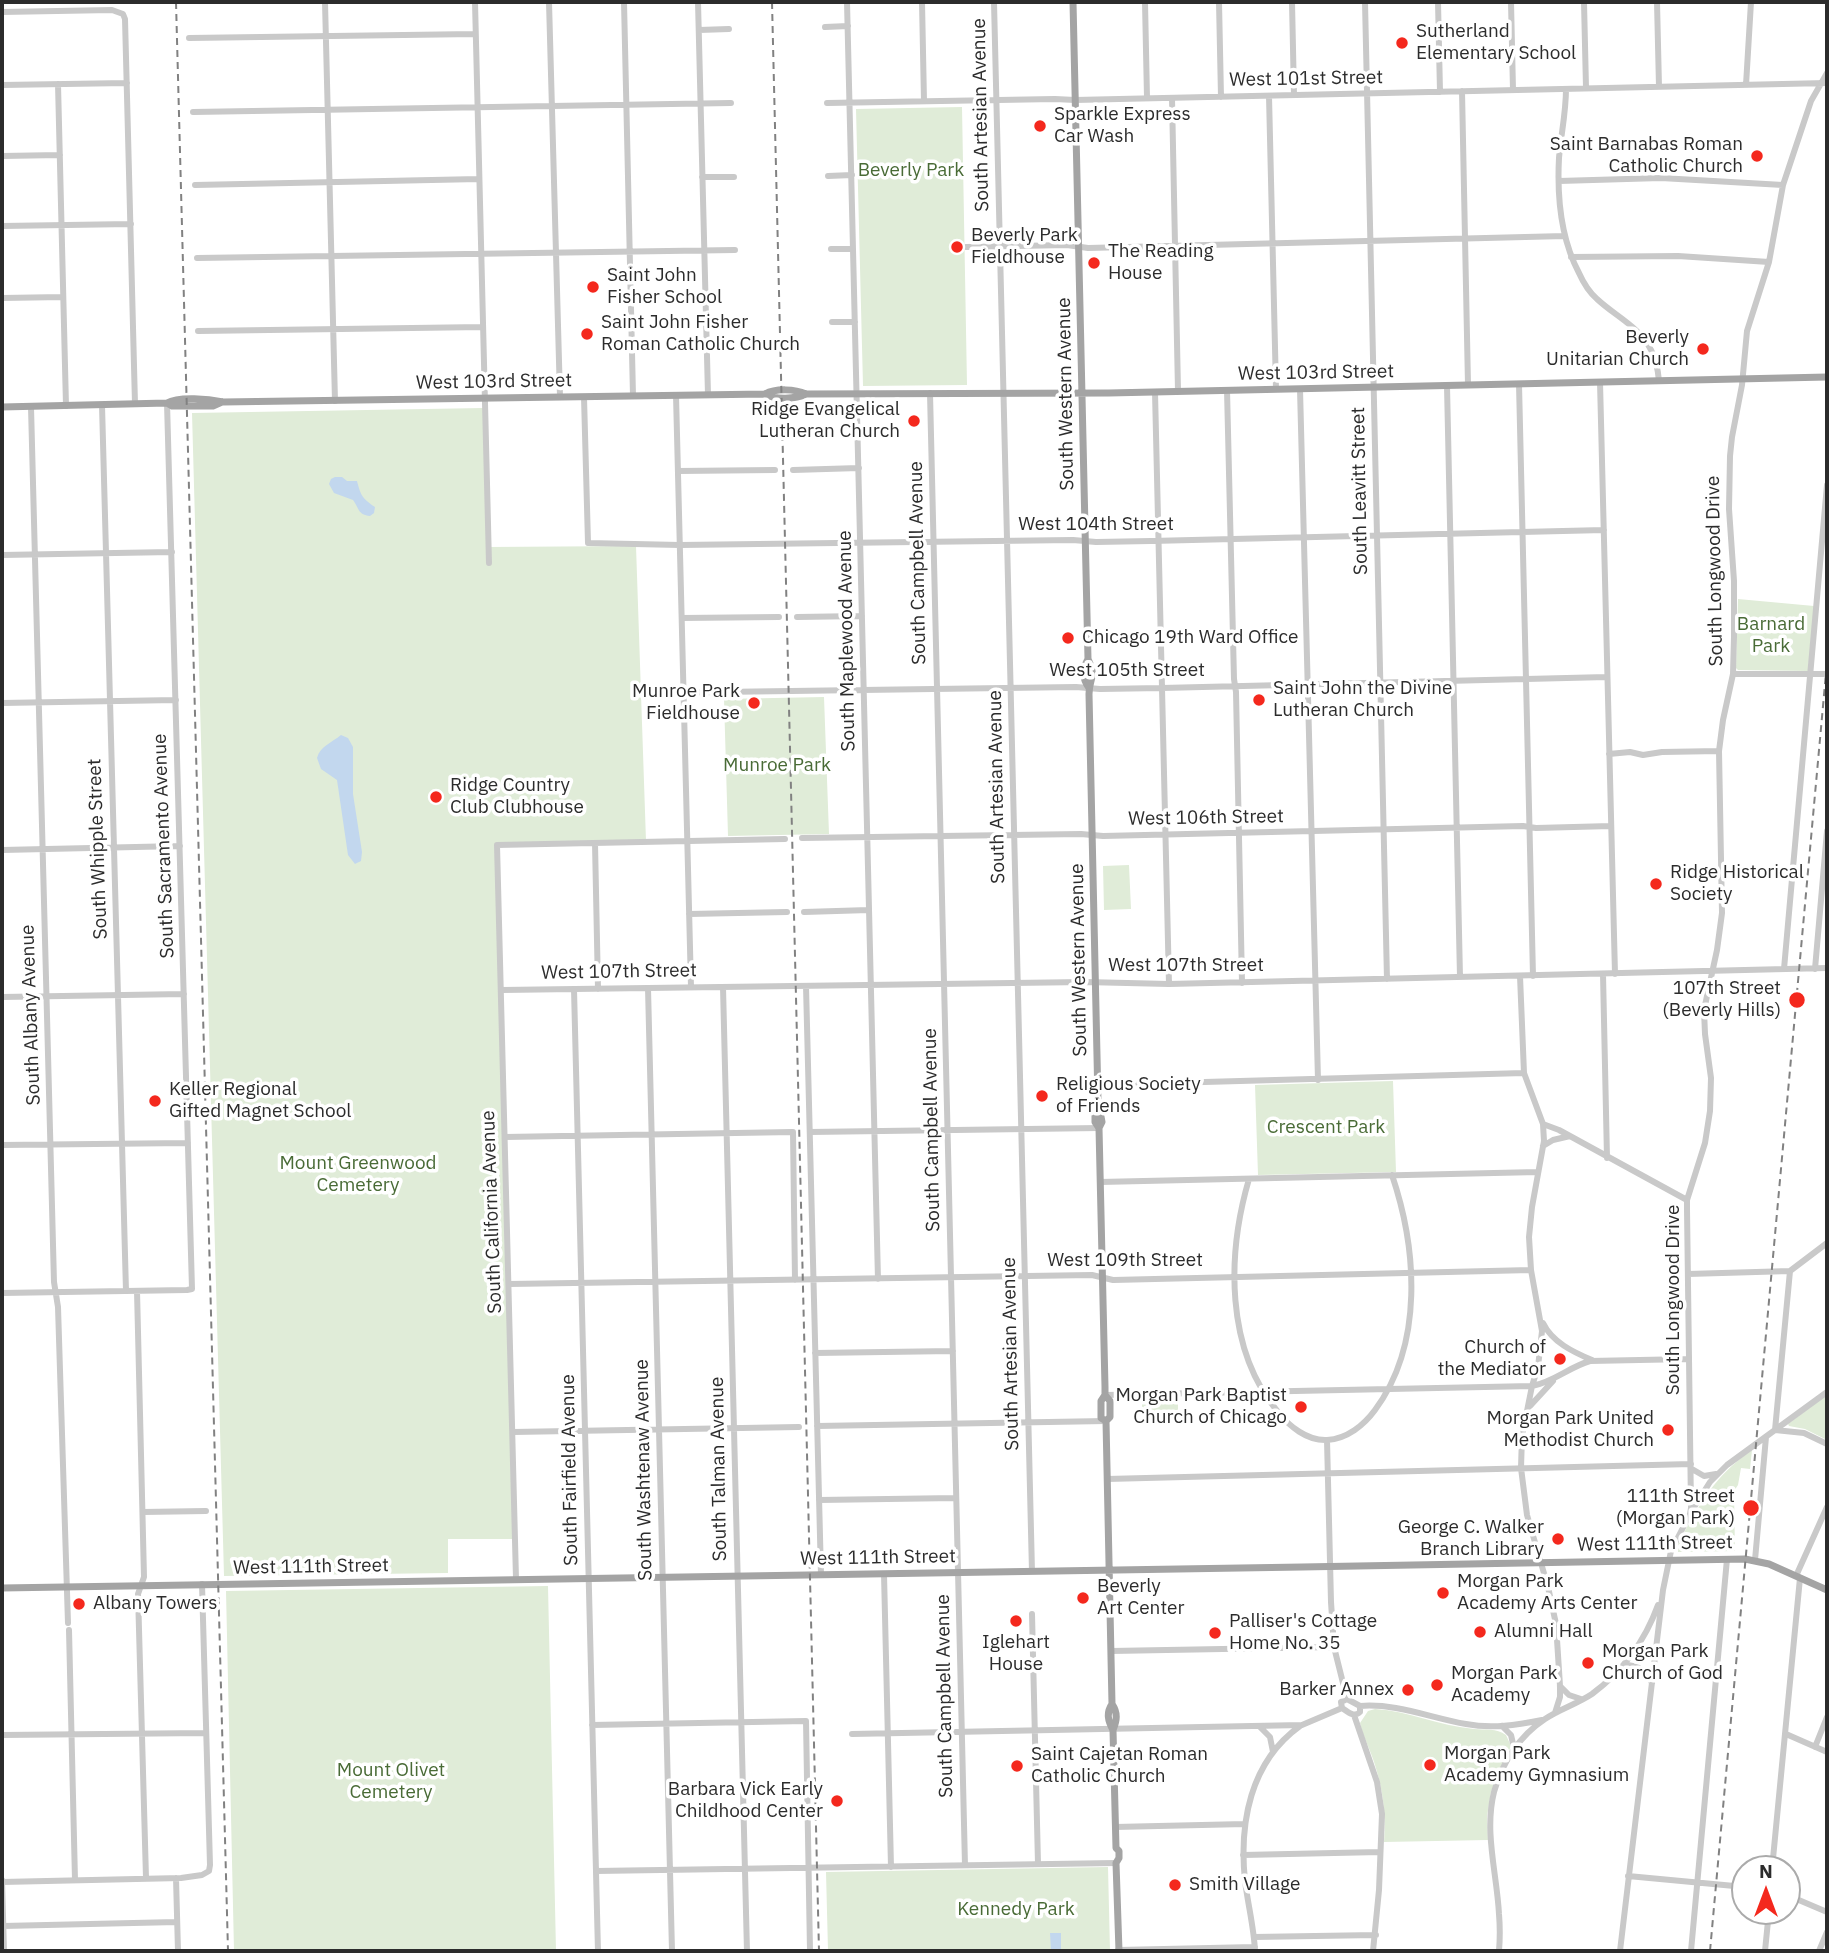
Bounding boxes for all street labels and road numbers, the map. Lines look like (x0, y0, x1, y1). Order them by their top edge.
street label: South Artesian Avenue (968, 18, 994, 212)
street label: West 101st Street (1229, 66, 1383, 92)
street label: South Western Avenue (1053, 297, 1079, 491)
street label: West 103rd Street (1238, 360, 1394, 386)
street label: West 103rd Street (416, 369, 572, 395)
street label: South Leavitt Street (1347, 407, 1373, 575)
street label: South Campbell Avenue (905, 461, 931, 665)
street label: South Longwood Drive (1702, 475, 1728, 667)
street label: West 104th Street (1018, 514, 1174, 536)
street label: South Maplewood Avenue (834, 530, 860, 752)
street label: West 105th Street (1049, 660, 1205, 682)
street label: South Artesian Avenue (984, 690, 1010, 884)
street label: South Sacramento Avenue (149, 733, 179, 959)
street label: South Whipple Street (83, 758, 113, 940)
street label: West 106th Street (1128, 805, 1284, 831)
street label: South Western Avenue (1066, 863, 1092, 1057)
street label: South Albany Avenue (16, 924, 46, 1106)
street label: West 107th Street (1108, 955, 1264, 977)
street label: West 107th Street (541, 959, 697, 985)
street label: South Campbell Avenue (919, 1028, 945, 1232)
street label: South California Avenue (477, 1110, 507, 1314)
street label: South Longwood Drive (1663, 1205, 1685, 1395)
street label: West 109th Street (1047, 1250, 1203, 1272)
street label: South Artesian Avenue (998, 1257, 1024, 1451)
street label: South Washtenaw Avenue (631, 1359, 657, 1581)
street label: South Fairfield Avenue (557, 1374, 583, 1566)
street label: South Talman Avenue (706, 1376, 732, 1562)
street label: West 111th Street (1577, 1531, 1733, 1557)
street label: West 111th Street (800, 1545, 956, 1571)
street label: West 111th Street (233, 1554, 389, 1580)
street label: South Campbell Avenue (932, 1594, 958, 1798)

